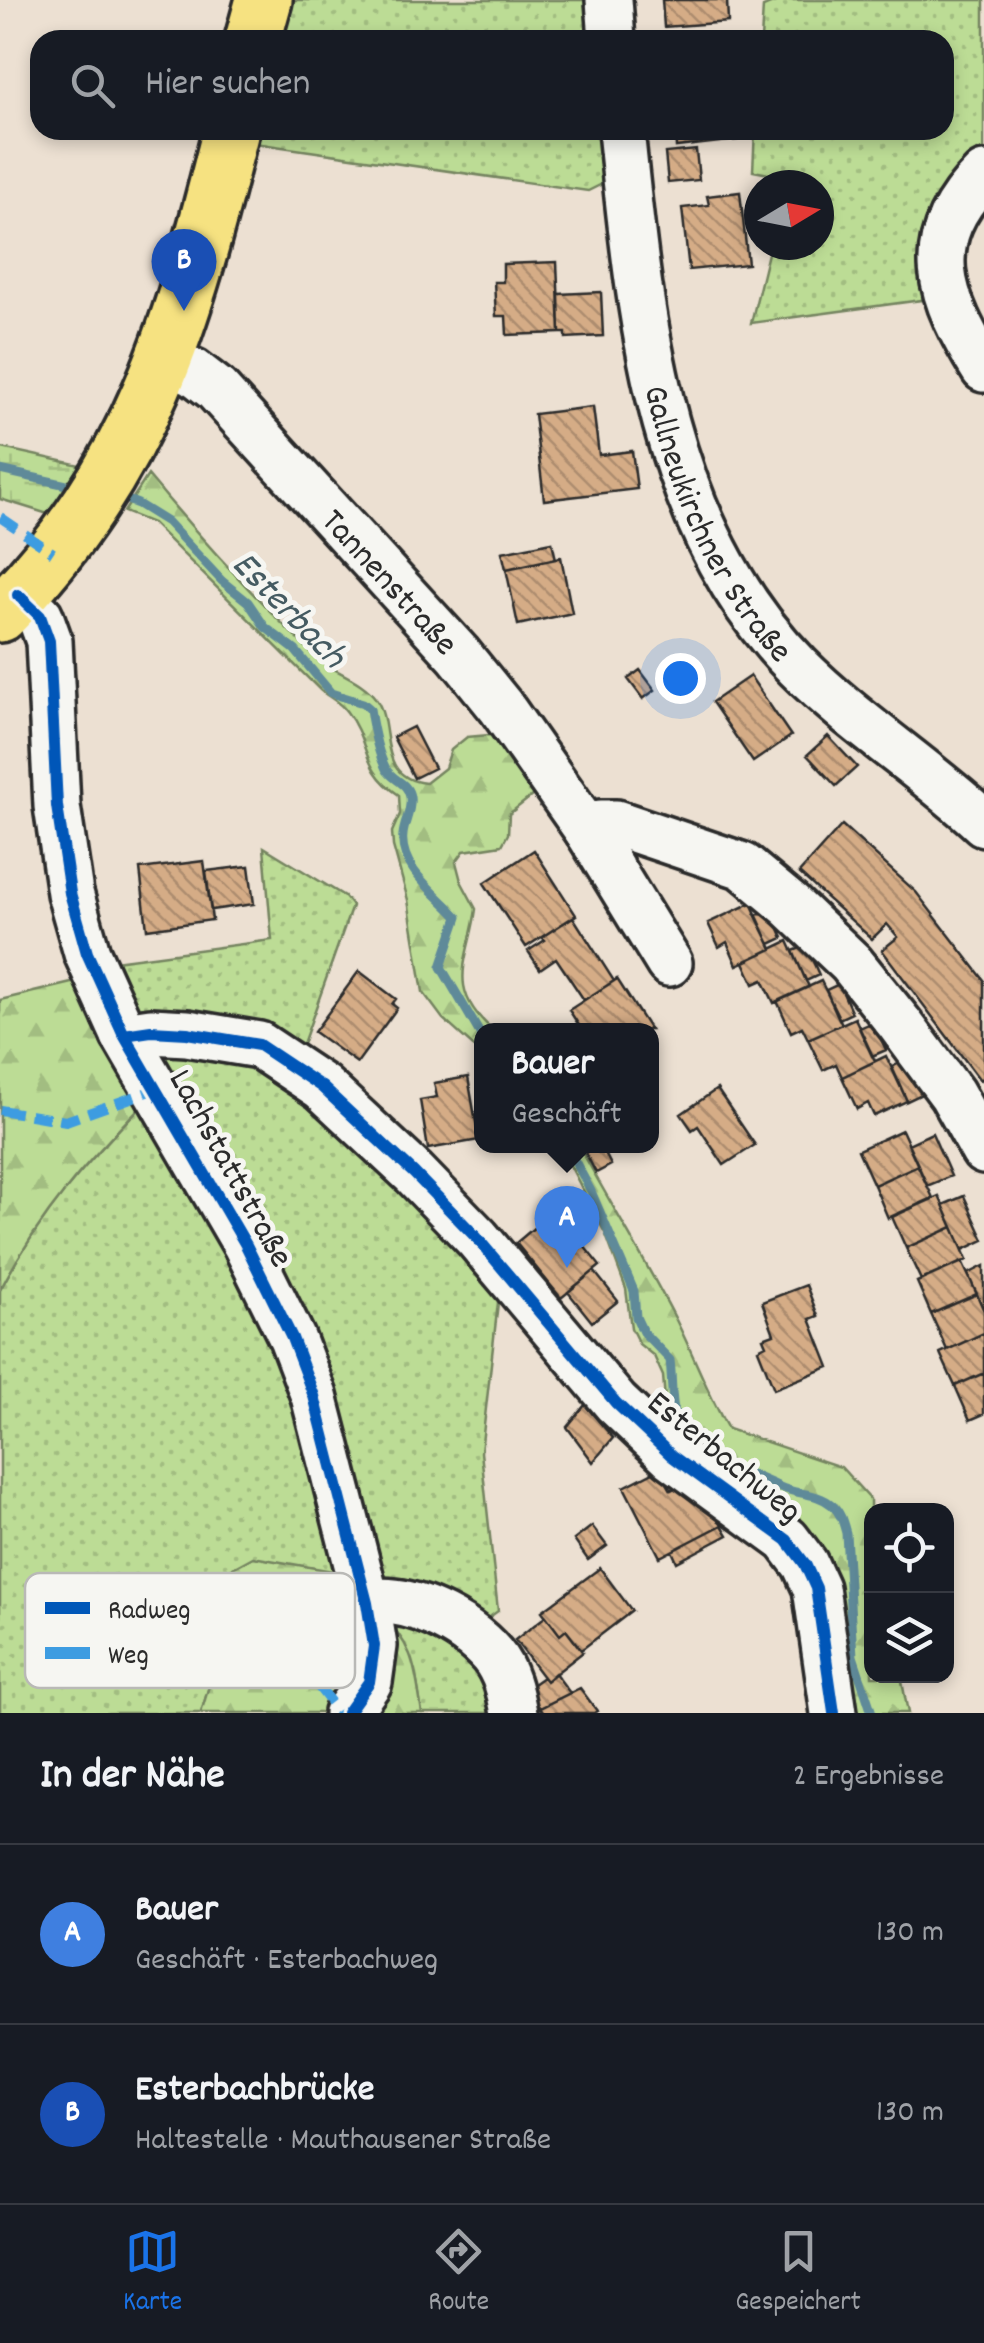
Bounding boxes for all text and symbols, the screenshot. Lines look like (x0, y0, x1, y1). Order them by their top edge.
search box (30, 30, 954, 140)
icon: search (65, 58, 120, 113)
text: Hier suchen (145, 58, 310, 113)
north arrow (744, 170, 834, 260)
pin: B (152, 228, 216, 311)
street label: Gallneukirchner Straße (628, 381, 802, 676)
street label: Tannenstraße (307, 500, 468, 669)
water label: Esterbach (217, 541, 358, 684)
your location (655, 653, 706, 704)
popup (474, 1023, 659, 1153)
text: Bauer (511, 1038, 594, 1093)
street label: Lachstattstraße (153, 1061, 304, 1278)
text: Geschäft (511, 1093, 622, 1139)
pin: A (534, 1186, 600, 1268)
street label: Esterbachweg (635, 1381, 811, 1537)
map controls (864, 1503, 954, 1683)
button: locate (864, 1503, 954, 1593)
legend (25, 1573, 355, 1688)
text: Radweg (108, 1593, 191, 1633)
button: layers (864, 1593, 954, 1683)
text: Weg (108, 1638, 149, 1678)
text: In der Nähe (40, 1748, 225, 1808)
text: 2 Ergebnisse (793, 1755, 944, 1801)
text: Bauer (135, 1884, 218, 1939)
text: A (64, 1911, 81, 1957)
text: 130 m (876, 1911, 944, 1957)
text: Geschäft · Esterbachweg (135, 1939, 438, 1985)
text: Esterbachbrücke (135, 2064, 375, 2119)
text: B (65, 2091, 80, 2137)
text: 130 m (876, 2091, 944, 2137)
text: Haltestelle · Mauthausener Straße (135, 2119, 551, 2165)
tab: Karte (123, 2224, 182, 2324)
tab: Route (428, 2224, 489, 2324)
tab: Gespeichert (735, 2224, 861, 2324)

